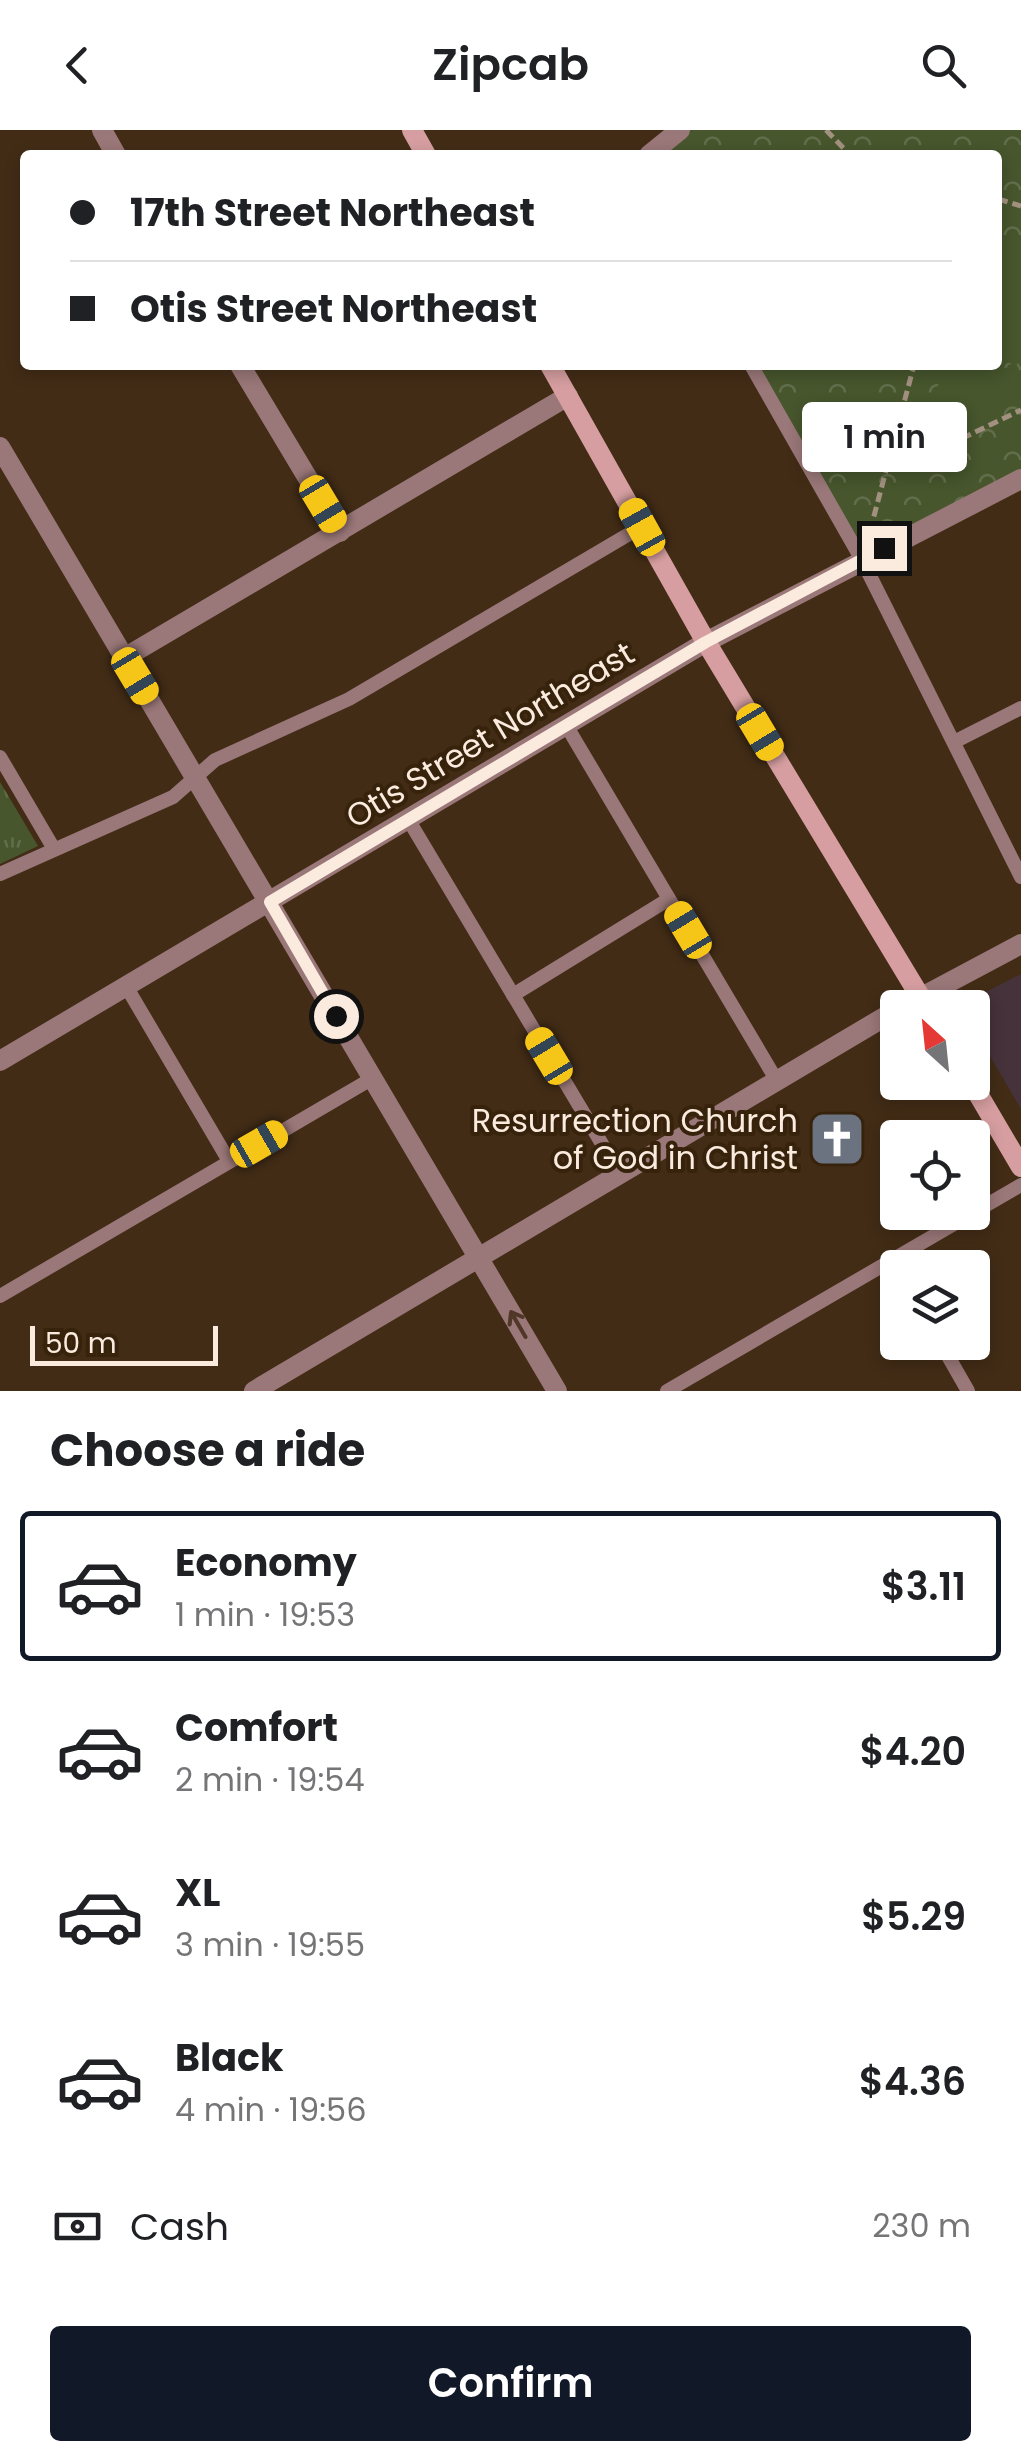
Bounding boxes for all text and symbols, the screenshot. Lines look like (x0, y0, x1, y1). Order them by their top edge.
text: Zipcab (432, 33, 589, 96)
icon: back (50, 38, 105, 93)
icon: search (916, 38, 971, 93)
text: 17th Street Northeast (130, 186, 535, 239)
text: Otis Street Northeast (130, 282, 537, 335)
callout: 1 min (802, 403, 966, 473)
text: 1 min (843, 414, 926, 459)
car (295, 471, 351, 537)
car (614, 493, 670, 561)
route end (862, 526, 907, 571)
street label: Otis Street Northeast (337, 631, 642, 839)
car (107, 643, 163, 709)
car (732, 699, 788, 765)
car (660, 897, 716, 963)
north arrow (880, 990, 990, 1100)
map controls (880, 990, 990, 1360)
route start (314, 994, 359, 1039)
car (521, 1023, 577, 1089)
place label: Resurrection Church of God in Christ (472, 1098, 798, 1180)
church icon: Resurrection Church of God in Christ (807, 1109, 867, 1169)
car (226, 1116, 292, 1172)
button: locate (880, 1120, 990, 1230)
button: layers (880, 1250, 990, 1360)
one-way arrow (508, 1310, 528, 1339)
scale bar (30, 1321, 218, 1366)
text: 50 m (45, 1324, 116, 1363)
text: Choose a ride (50, 1419, 365, 1482)
text: Economy (175, 1536, 357, 1589)
icon: car (55, 1541, 145, 1631)
text: $3.11 (881, 1560, 966, 1613)
text: 1 min · 19:53 (175, 1592, 355, 1637)
text: Comfort (175, 1701, 338, 1754)
icon: car (55, 1706, 145, 1796)
text: $4.20 (860, 1725, 966, 1778)
text: 2 min · 19:54 (175, 1757, 365, 1802)
text: XL (175, 1866, 220, 1919)
icon: car (55, 1871, 145, 1961)
text: $5.29 (861, 1890, 966, 1943)
text: 3 min · 19:55 (175, 1922, 365, 1967)
text: Black (175, 2031, 284, 2084)
icon: car (55, 2036, 145, 2126)
text: $4.36 (859, 2055, 966, 2108)
text: 4 min · 19:56 (175, 2087, 367, 2132)
icon: cash (50, 2199, 105, 2254)
text: Cash (130, 2200, 229, 2253)
text: 230 m (872, 2203, 971, 2248)
button: Confirm (50, 2326, 971, 2441)

